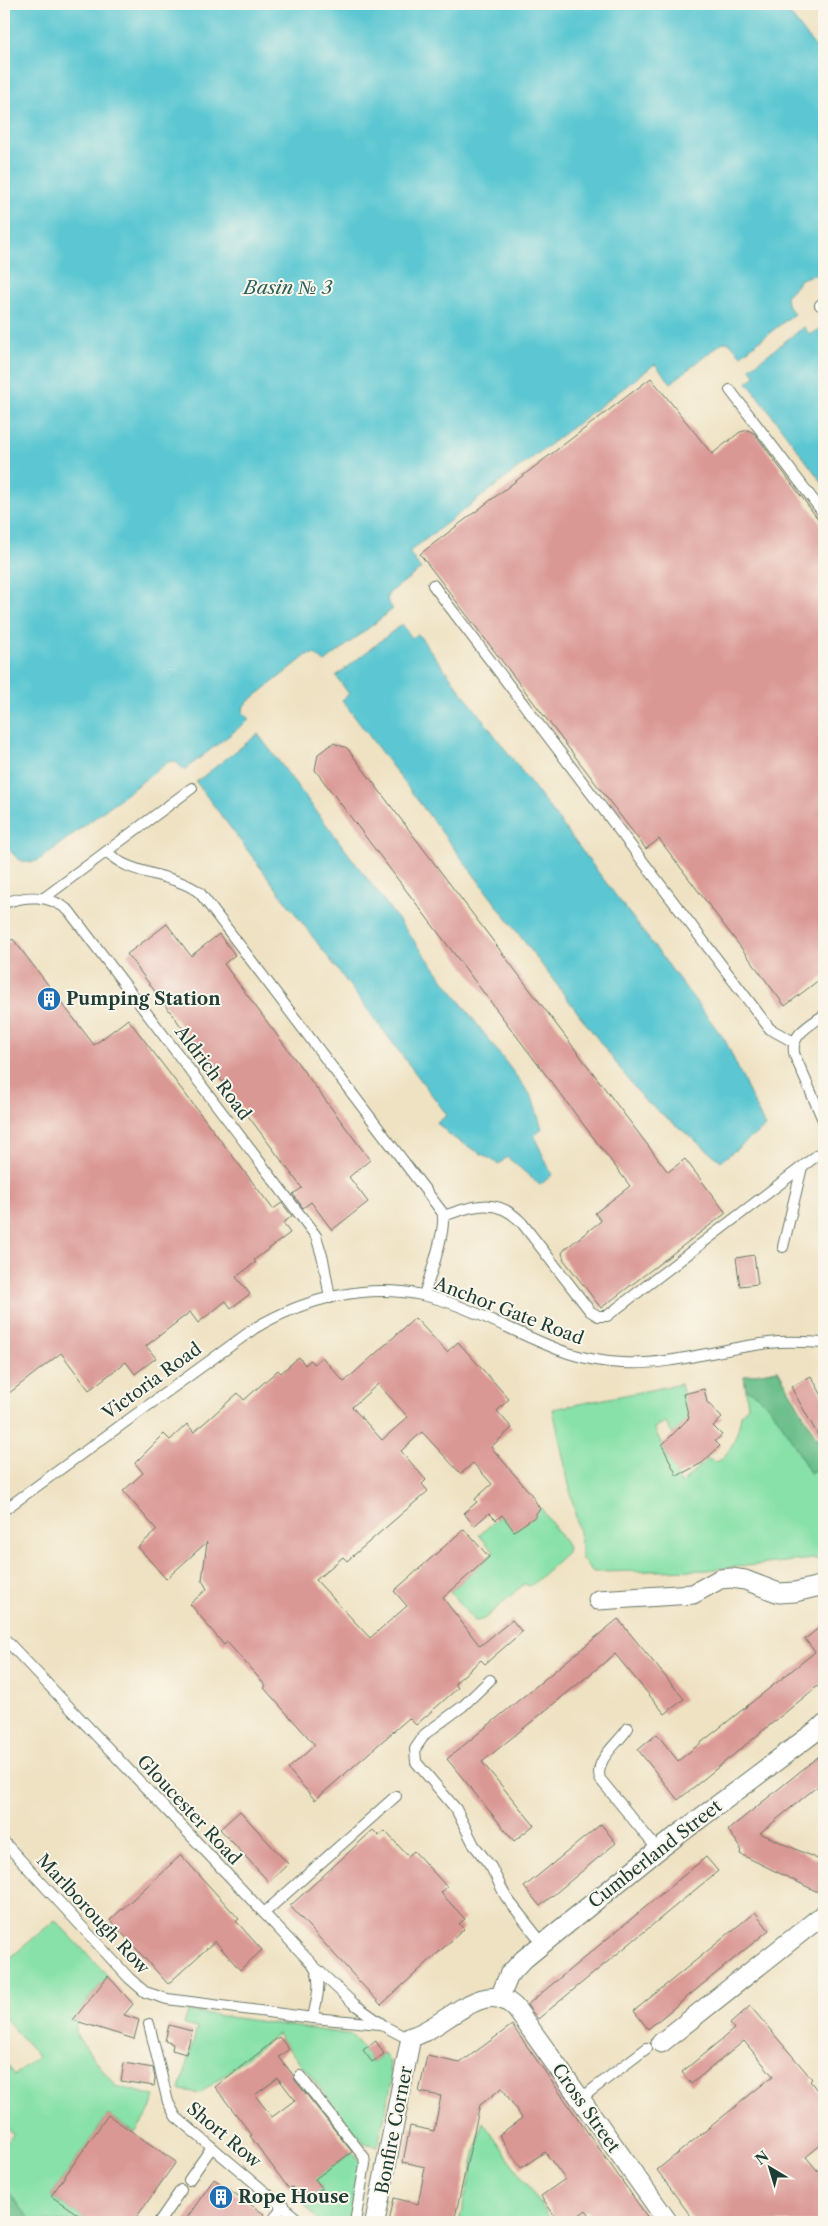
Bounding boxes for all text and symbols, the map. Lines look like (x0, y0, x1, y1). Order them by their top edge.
water label: Basin № 3 (242, 276, 333, 299)
building icon: Pumping Station (36, 986, 62, 1012)
place label: Pumping Station (66, 988, 221, 1010)
street label: Aldrich Road (170, 1021, 256, 1125)
street label: Anchor Gate Road (430, 1272, 587, 1350)
street label: Victoria Road (97, 1338, 206, 1425)
street label: Gloucester Road (132, 1750, 246, 1870)
street label: Cumberland Street (584, 1795, 727, 1913)
street label: Marlborough Row (32, 1850, 155, 1979)
street label: Cross Street (547, 2059, 625, 2157)
street label: Bonfire Corner (371, 2064, 417, 2196)
street label: Short Row (182, 2098, 266, 2173)
north arrow (746, 2144, 796, 2194)
text: N (752, 2147, 772, 2169)
building icon: Rope House (208, 2184, 234, 2210)
place label: Rope House (238, 2186, 349, 2208)

